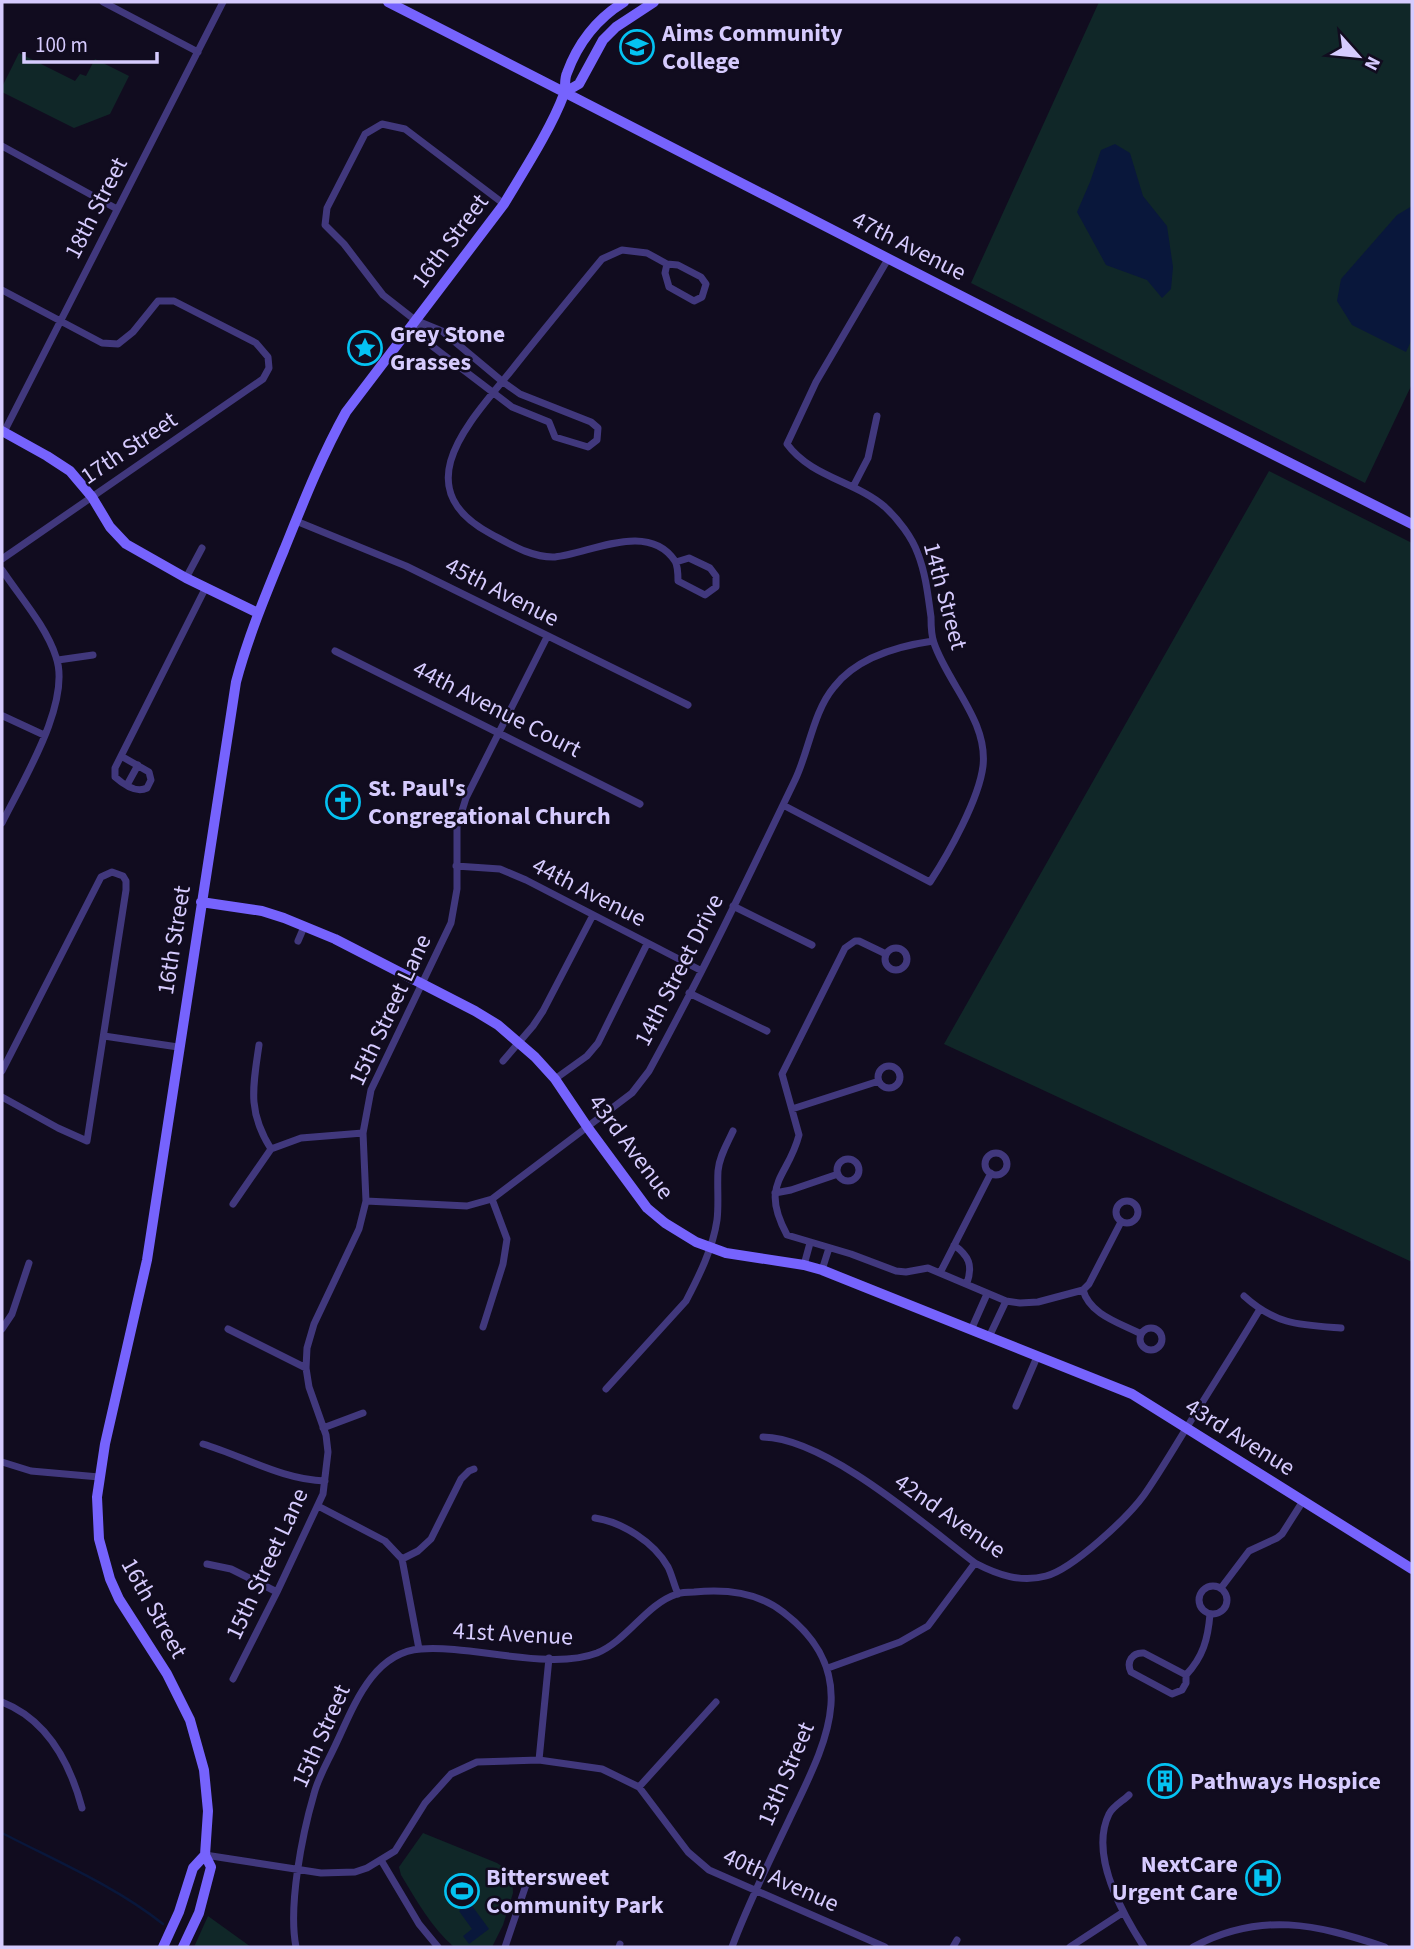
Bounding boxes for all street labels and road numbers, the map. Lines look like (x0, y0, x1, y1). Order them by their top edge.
street label: 18th Street (55, 151, 137, 265)
street label: 16th Street (403, 187, 497, 295)
street label: 47th Avenue (846, 202, 972, 290)
street label: 17th Street (74, 403, 184, 493)
street label: 14th Street (914, 538, 976, 654)
street label: 45th Avenue (439, 548, 565, 636)
street label: 44th Avenue Court (407, 651, 587, 767)
street label: 44th Avenue (526, 848, 652, 936)
street label: 16th Street (148, 883, 200, 997)
street label: 14th Street Drive (626, 888, 732, 1052)
street label: 15th Street Lane (340, 928, 440, 1092)
street label: 43rd Avenue (580, 1087, 682, 1207)
street label: 43rd Avenue (1178, 1389, 1302, 1485)
street label: 42nd Avenue (887, 1465, 1013, 1567)
street label: 15th Street Lane (217, 1482, 317, 1646)
street label: 16th Street (112, 1551, 196, 1665)
street label: 41st Avenue (452, 1613, 574, 1655)
street label: 15th Street (283, 1679, 359, 1793)
street label: 13th Street (748, 1717, 824, 1831)
street label: 40th Avenue (717, 1839, 845, 1921)

